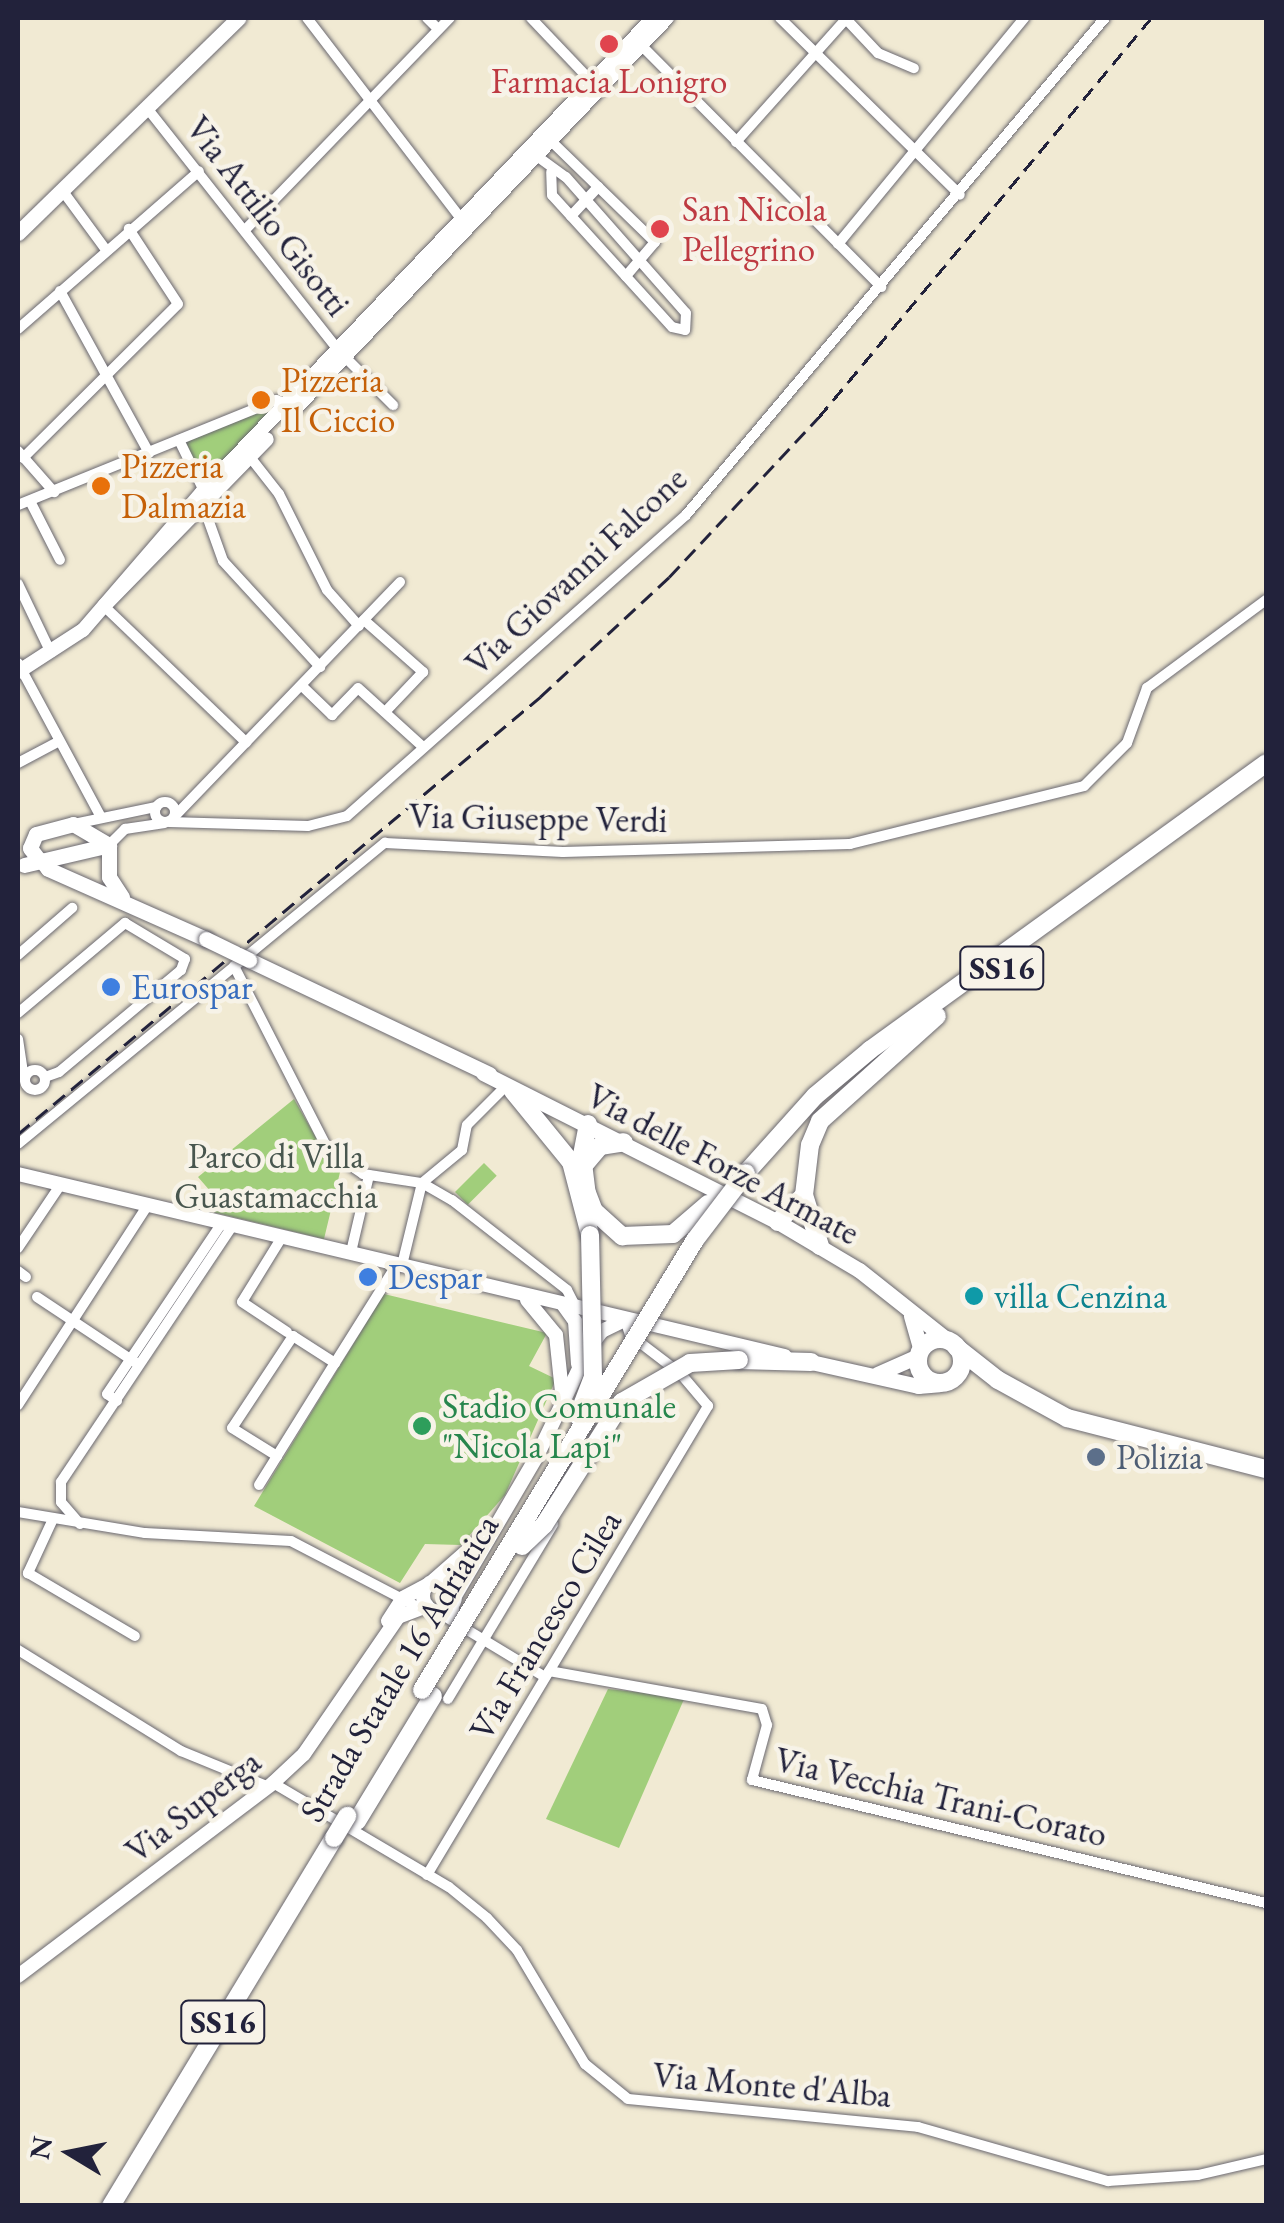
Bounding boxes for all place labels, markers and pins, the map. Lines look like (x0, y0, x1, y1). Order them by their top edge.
marker: Farmacia Lonigro (598, 33, 620, 55)
place label: Farmacia Lonigro (491, 60, 727, 102)
place label: San Nicola Pellegrino (682, 188, 827, 270)
marker: San Nicola Pellegrino (647, 216, 673, 242)
place label: Pizzeria Il Ciccio (281, 359, 395, 441)
marker: Pizzeria Il Ciccio (250, 389, 272, 411)
place label: Pizzeria Dalmazia (121, 445, 246, 527)
marker: Pizzeria Dalmazia (90, 475, 112, 497)
place label: Eurospar (131, 966, 253, 1008)
marker: Eurospar (100, 976, 122, 998)
place label: Despar (388, 1256, 482, 1298)
marker: Despar (357, 1266, 379, 1288)
place label: villa Cenzina (994, 1275, 1167, 1317)
marker: villa Cenzina (963, 1285, 985, 1307)
place label: Stadio Comunale "Nicola Lapi" (442, 1385, 676, 1467)
marker: Stadio Comunale "Nicola Lapi" (411, 1415, 433, 1437)
place label: Polizia (1116, 1436, 1203, 1478)
marker: Polizia (1085, 1446, 1107, 1468)

